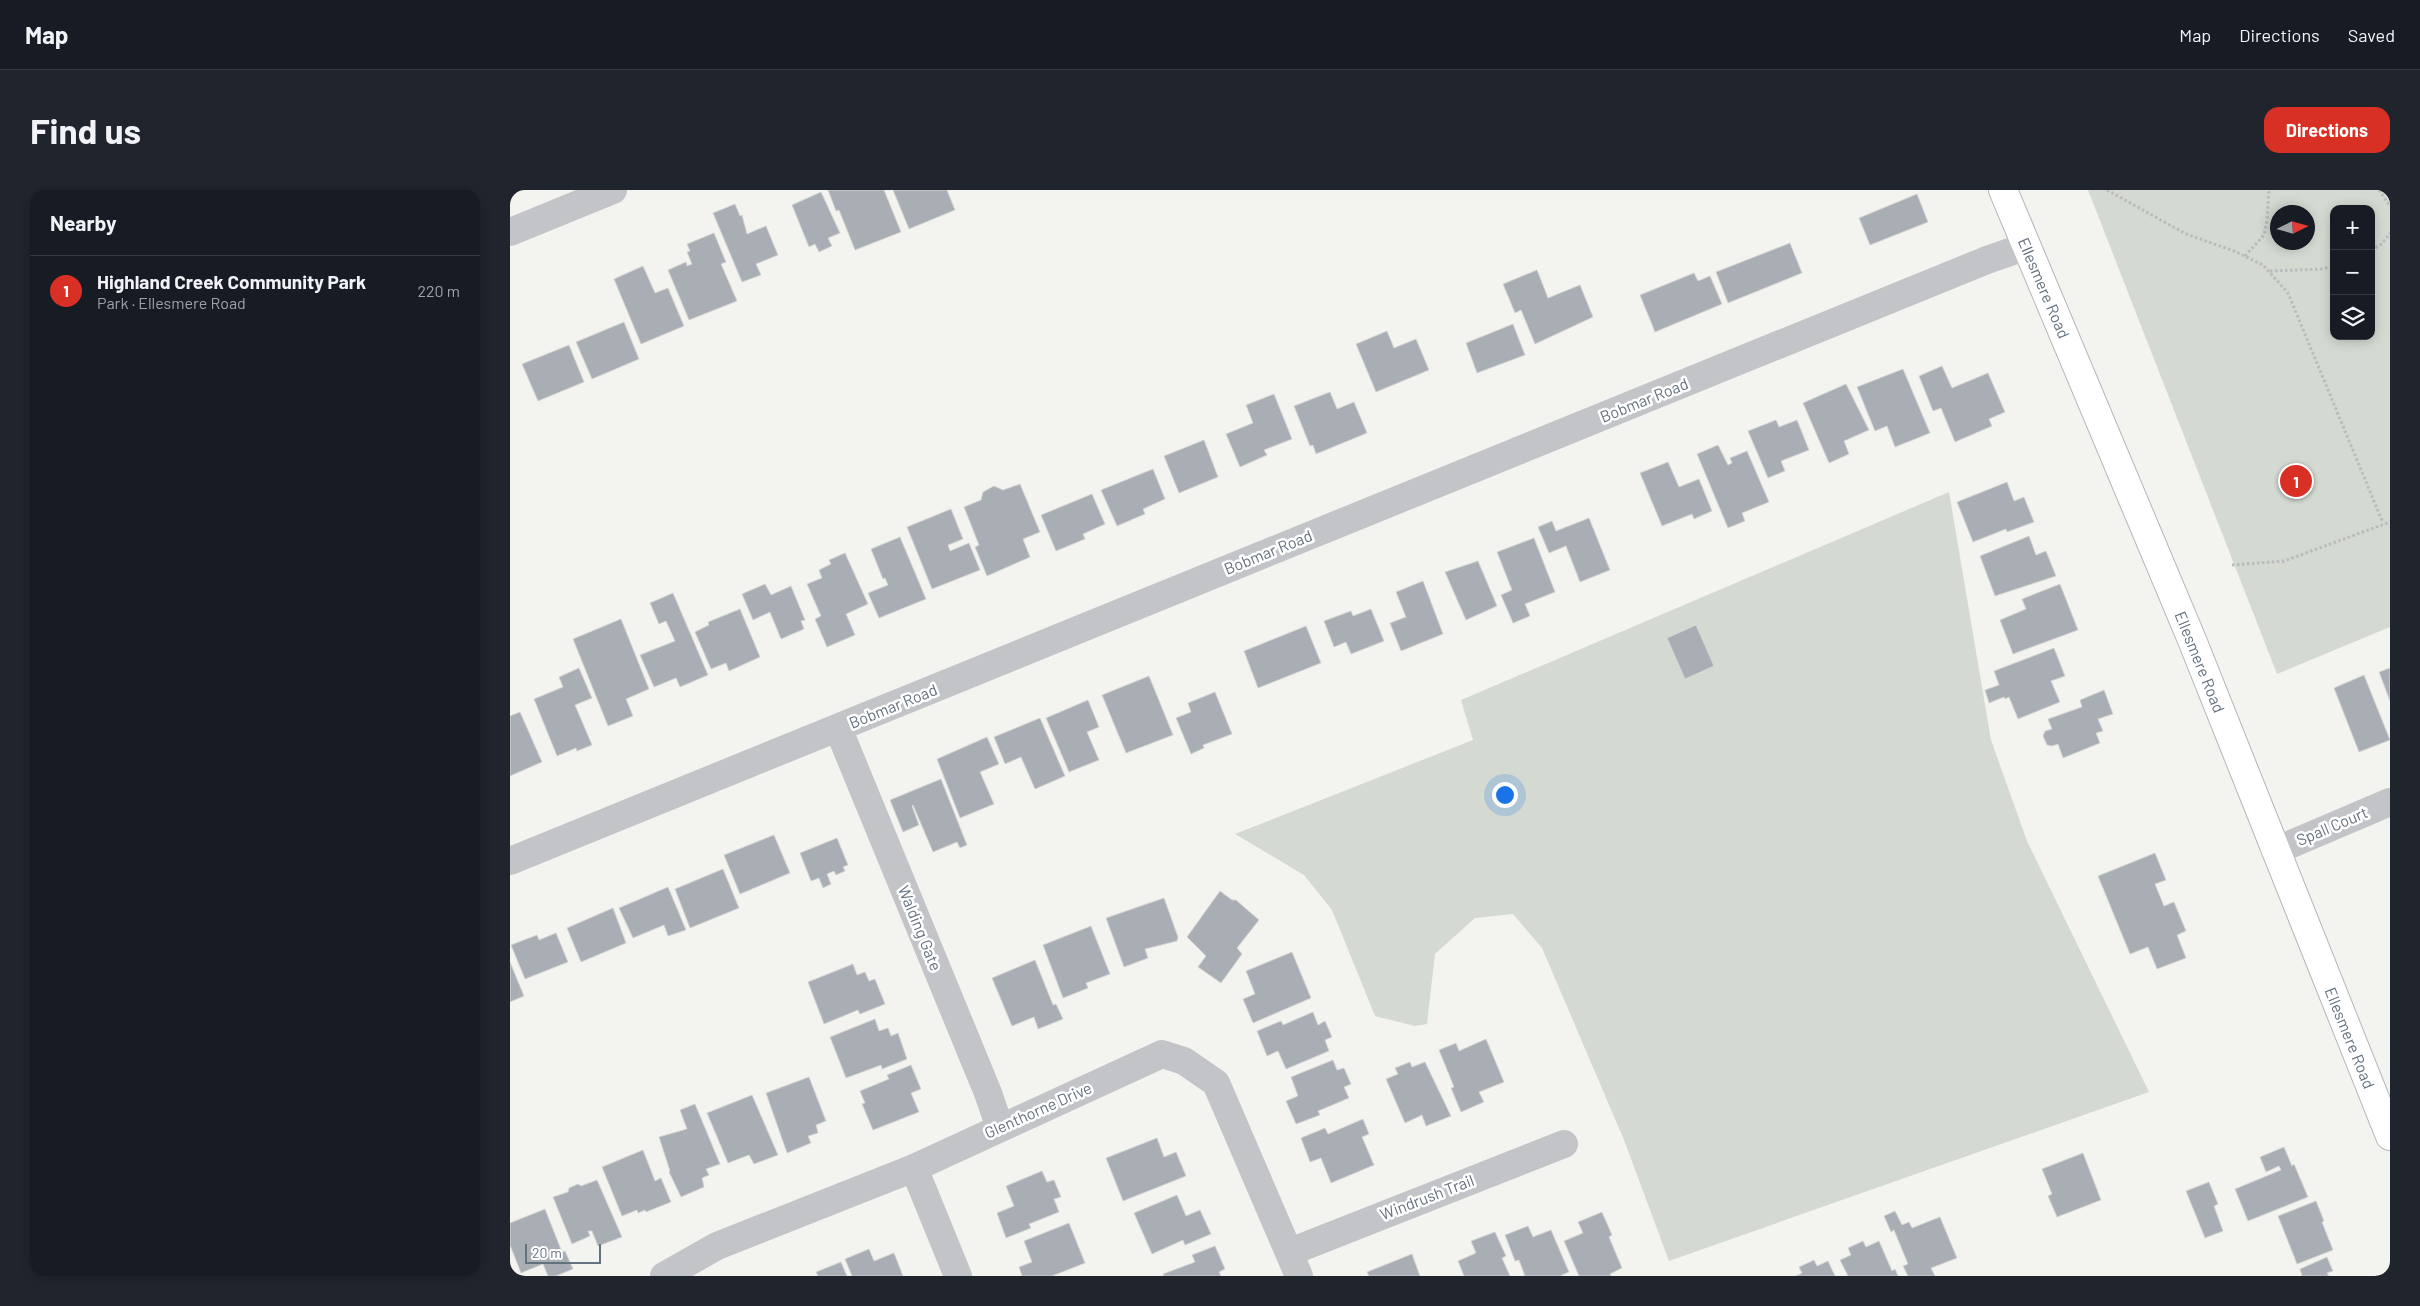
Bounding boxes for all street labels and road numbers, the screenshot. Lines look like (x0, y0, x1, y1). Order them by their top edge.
street label: Ellesmere Road (2015, 235, 2074, 341)
street label: Bobmar Road (1597, 373, 1691, 426)
street label: Bobmar Road (1221, 525, 1315, 578)
street label: Ellesmere Road (2171, 608, 2229, 715)
street label: Bobmar Road (846, 679, 940, 732)
street label: Spall Court (2293, 802, 2370, 849)
street label: Walding Gate (895, 882, 946, 973)
street label: Ellesmere Road (2321, 984, 2379, 1091)
street label: Glenthorne Drive (981, 1077, 1094, 1142)
street label: Windrush Trail (1377, 1170, 1477, 1223)

